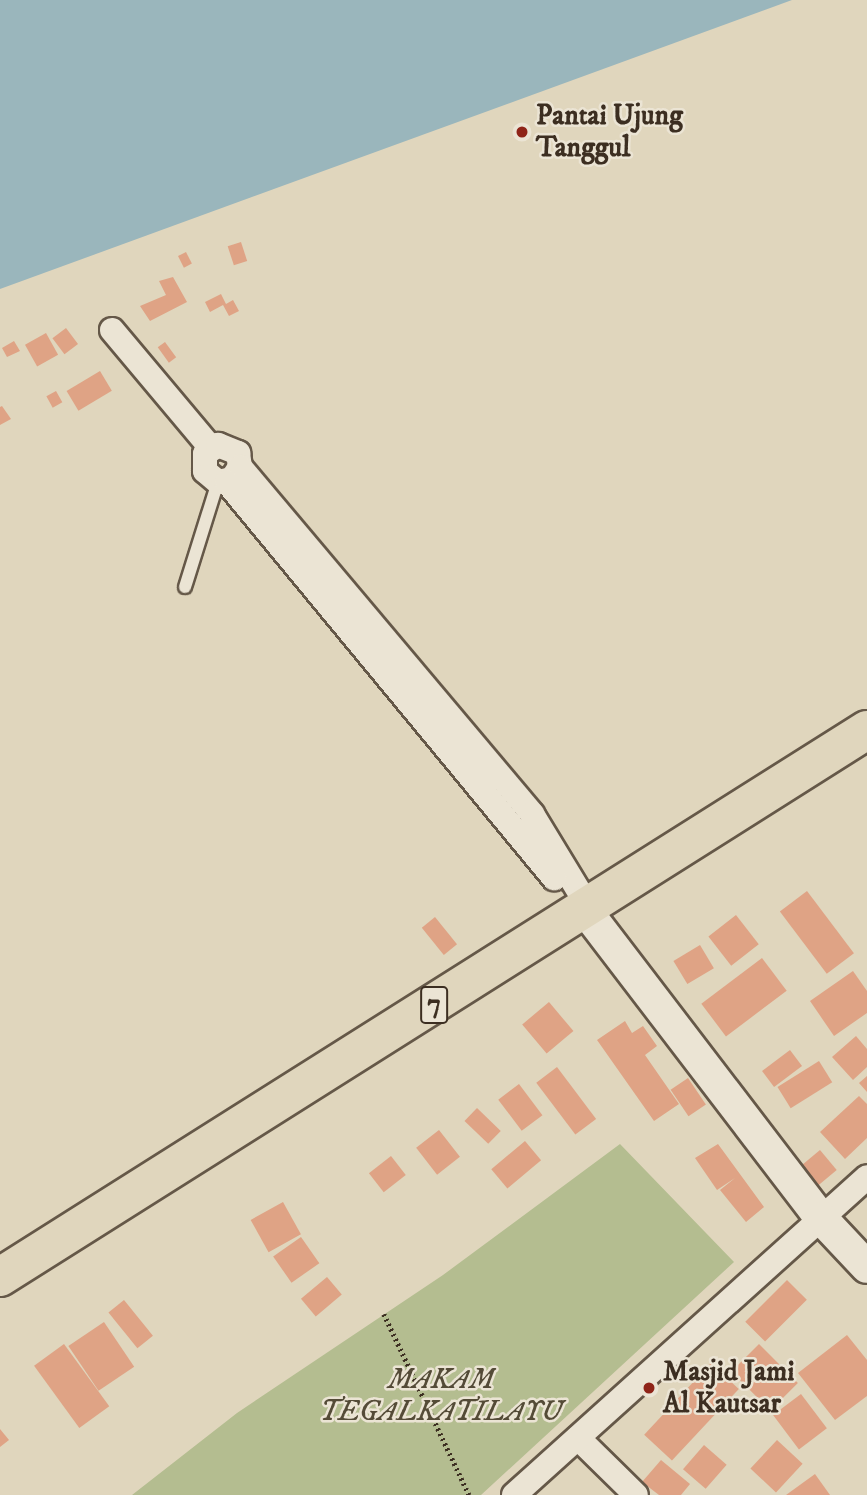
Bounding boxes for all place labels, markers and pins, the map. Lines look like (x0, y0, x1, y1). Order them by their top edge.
place label: Pantai Ujung Tanggul (536, 99, 683, 165)
marker: Pantai Ujung Tanggul (514, 124, 530, 140)
place label: Masjid Jami Al Kautsar (663, 1355, 794, 1421)
marker: Masjid Jami Al Kautsar (641, 1380, 657, 1396)

